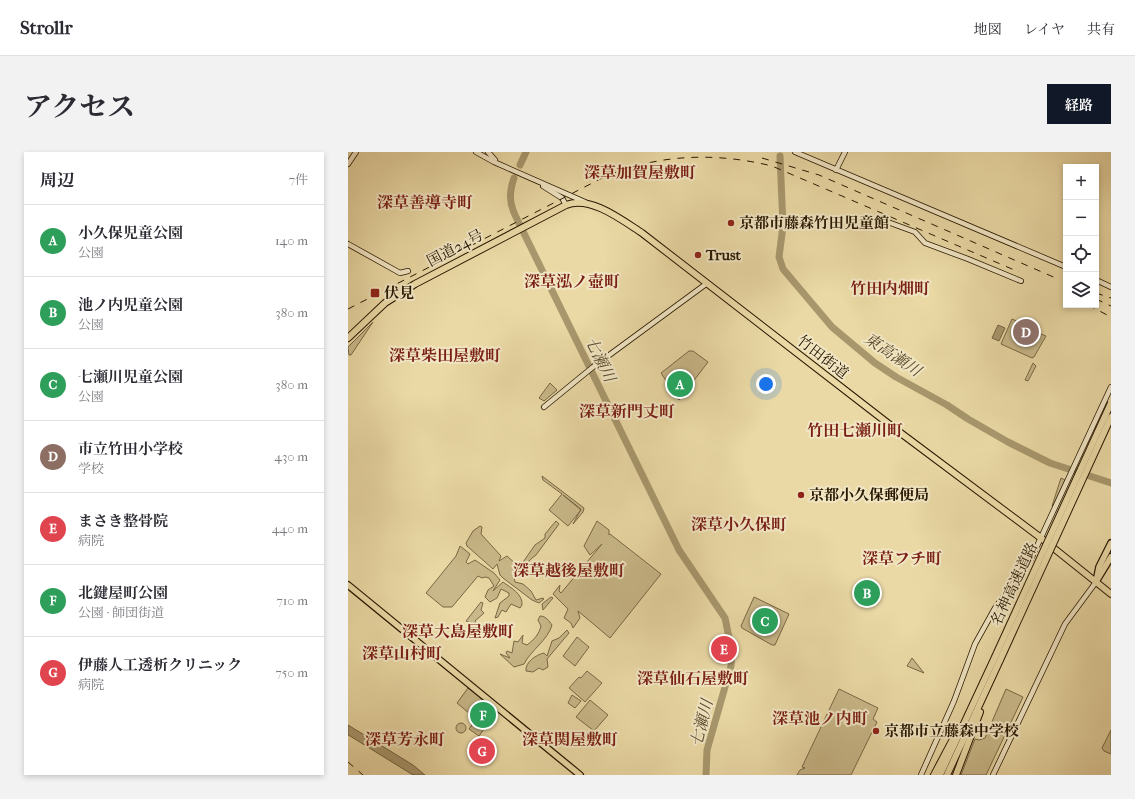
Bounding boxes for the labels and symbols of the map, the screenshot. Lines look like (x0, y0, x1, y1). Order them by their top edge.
district label: 深草加賀屋敷町 (584, 163, 696, 182)
district label: 深草善導寺町 (377, 193, 473, 212)
place label: 京都市藤森竹田児童館 (739, 214, 889, 232)
marker: 京都市藤森竹田児童館 (726, 218, 736, 228)
street label: 国道24号 (424, 226, 486, 270)
place label: Trust (705, 246, 742, 264)
marker: Trust (693, 250, 703, 260)
district label: 深草泓ノ壺町 (524, 272, 620, 291)
district label: 竹田内畑町 (850, 279, 930, 298)
place label: 伏見 (384, 284, 414, 302)
marker: 伏見 (369, 287, 381, 299)
pin: D (1013, 317, 1039, 347)
water label: 東高瀬川 (861, 329, 926, 381)
street label: 竹田街道 (794, 331, 852, 383)
water label: 七瀬川 (581, 333, 620, 387)
district label: 深草柴田屋敷町 (389, 346, 501, 365)
pin: A (667, 369, 693, 399)
your location (756, 374, 776, 394)
district label: 深草新門丈町 (579, 402, 675, 421)
district label: 竹田七瀬川町 (807, 421, 903, 440)
place label: 京都小久保郵便局 (809, 486, 929, 504)
marker: 京都小久保郵便局 (796, 490, 806, 500)
district label: 深草小久保町 (691, 515, 787, 534)
street label: 名神高速道路 (987, 539, 1041, 629)
district label: 深草フチ町 (862, 549, 942, 568)
district label: 深草越後屋敷町 (513, 561, 625, 580)
pin: B (854, 578, 880, 608)
pin: C (752, 606, 778, 636)
district label: 深草大島屋敷町 (402, 622, 514, 641)
pin: E (711, 634, 737, 664)
district label: 深草山村町 (362, 644, 442, 663)
district label: 深草仙石屋敷町 (637, 669, 749, 688)
water label: 七瀬川 (686, 696, 717, 749)
pin: F (470, 700, 496, 730)
district label: 深草池ノ内町 (772, 709, 868, 728)
place label: 京都市立藤森中学校 (884, 722, 1019, 740)
marker: 京都市立藤森中学校 (871, 726, 881, 736)
district label: 深草芳永町 (365, 730, 445, 749)
district label: 深草関屋敷町 (522, 730, 618, 749)
pin: G (469, 736, 495, 766)

